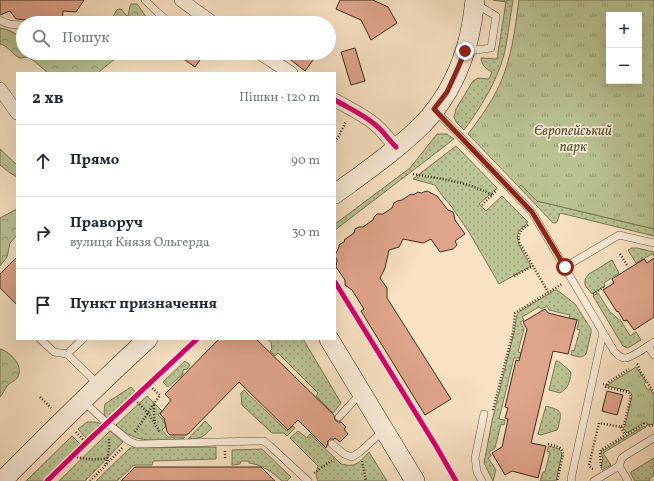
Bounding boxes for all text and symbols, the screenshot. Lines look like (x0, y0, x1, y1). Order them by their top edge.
map controls (606, 12, 642, 84)
button: + (606, 12, 642, 48)
search box (16, 16, 336, 60)
icon: search (30, 27, 52, 49)
text: Пошук (62, 28, 110, 49)
route end (456, 42, 474, 60)
button: − (606, 48, 642, 84)
text: 2 хв (32, 87, 64, 110)
text: Пішки · 120 m (239, 89, 320, 107)
park label: Європейський парк (534, 122, 612, 157)
icon: ahead (32, 150, 54, 172)
text: Прямо (70, 150, 119, 171)
text: 90 m (291, 152, 320, 170)
text: Праворуч (70, 213, 143, 234)
icon: right (32, 222, 54, 244)
text: 30 m (292, 224, 320, 242)
text: вулиця Князя Ольгерда (70, 234, 210, 252)
route start (556, 258, 574, 276)
icon: arrive (32, 294, 54, 316)
text: Пункт призначення (70, 294, 217, 315)

